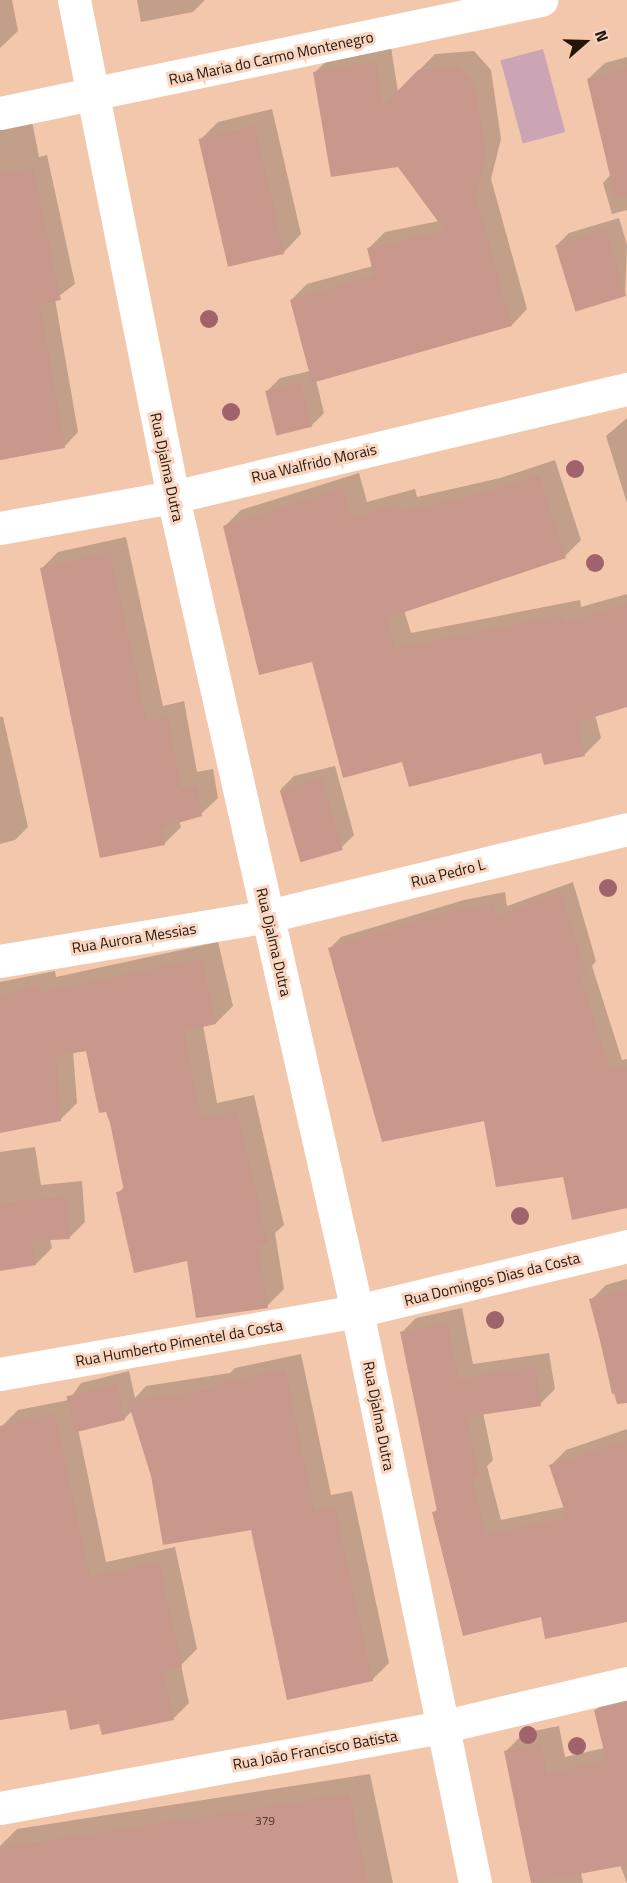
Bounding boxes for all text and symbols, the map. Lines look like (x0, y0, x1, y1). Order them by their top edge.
north arrow (555, 12, 615, 72)
street label: Rua Maria do Carmo Montenegro (167, 27, 375, 89)
text: N (589, 27, 615, 45)
street label: Rua Djalma Dutra (147, 411, 187, 523)
street label: Rua Walfrido Morais (250, 440, 378, 486)
street label: Rua Pedro L (409, 855, 487, 891)
street label: Rua Djalma Dutra (253, 886, 295, 998)
street label: Rua Aurora Messias (71, 919, 197, 957)
street label: Rua Domingos Dias da Costa (402, 1248, 582, 1310)
street label: Rua Humberto Pimentel da Costa (74, 1316, 284, 1370)
street label: Rua Djalma Dutra (360, 1360, 398, 1472)
street label: Rua João Francisco Batista (231, 1727, 399, 1773)
house number: 379 (255, 1814, 275, 1828)

